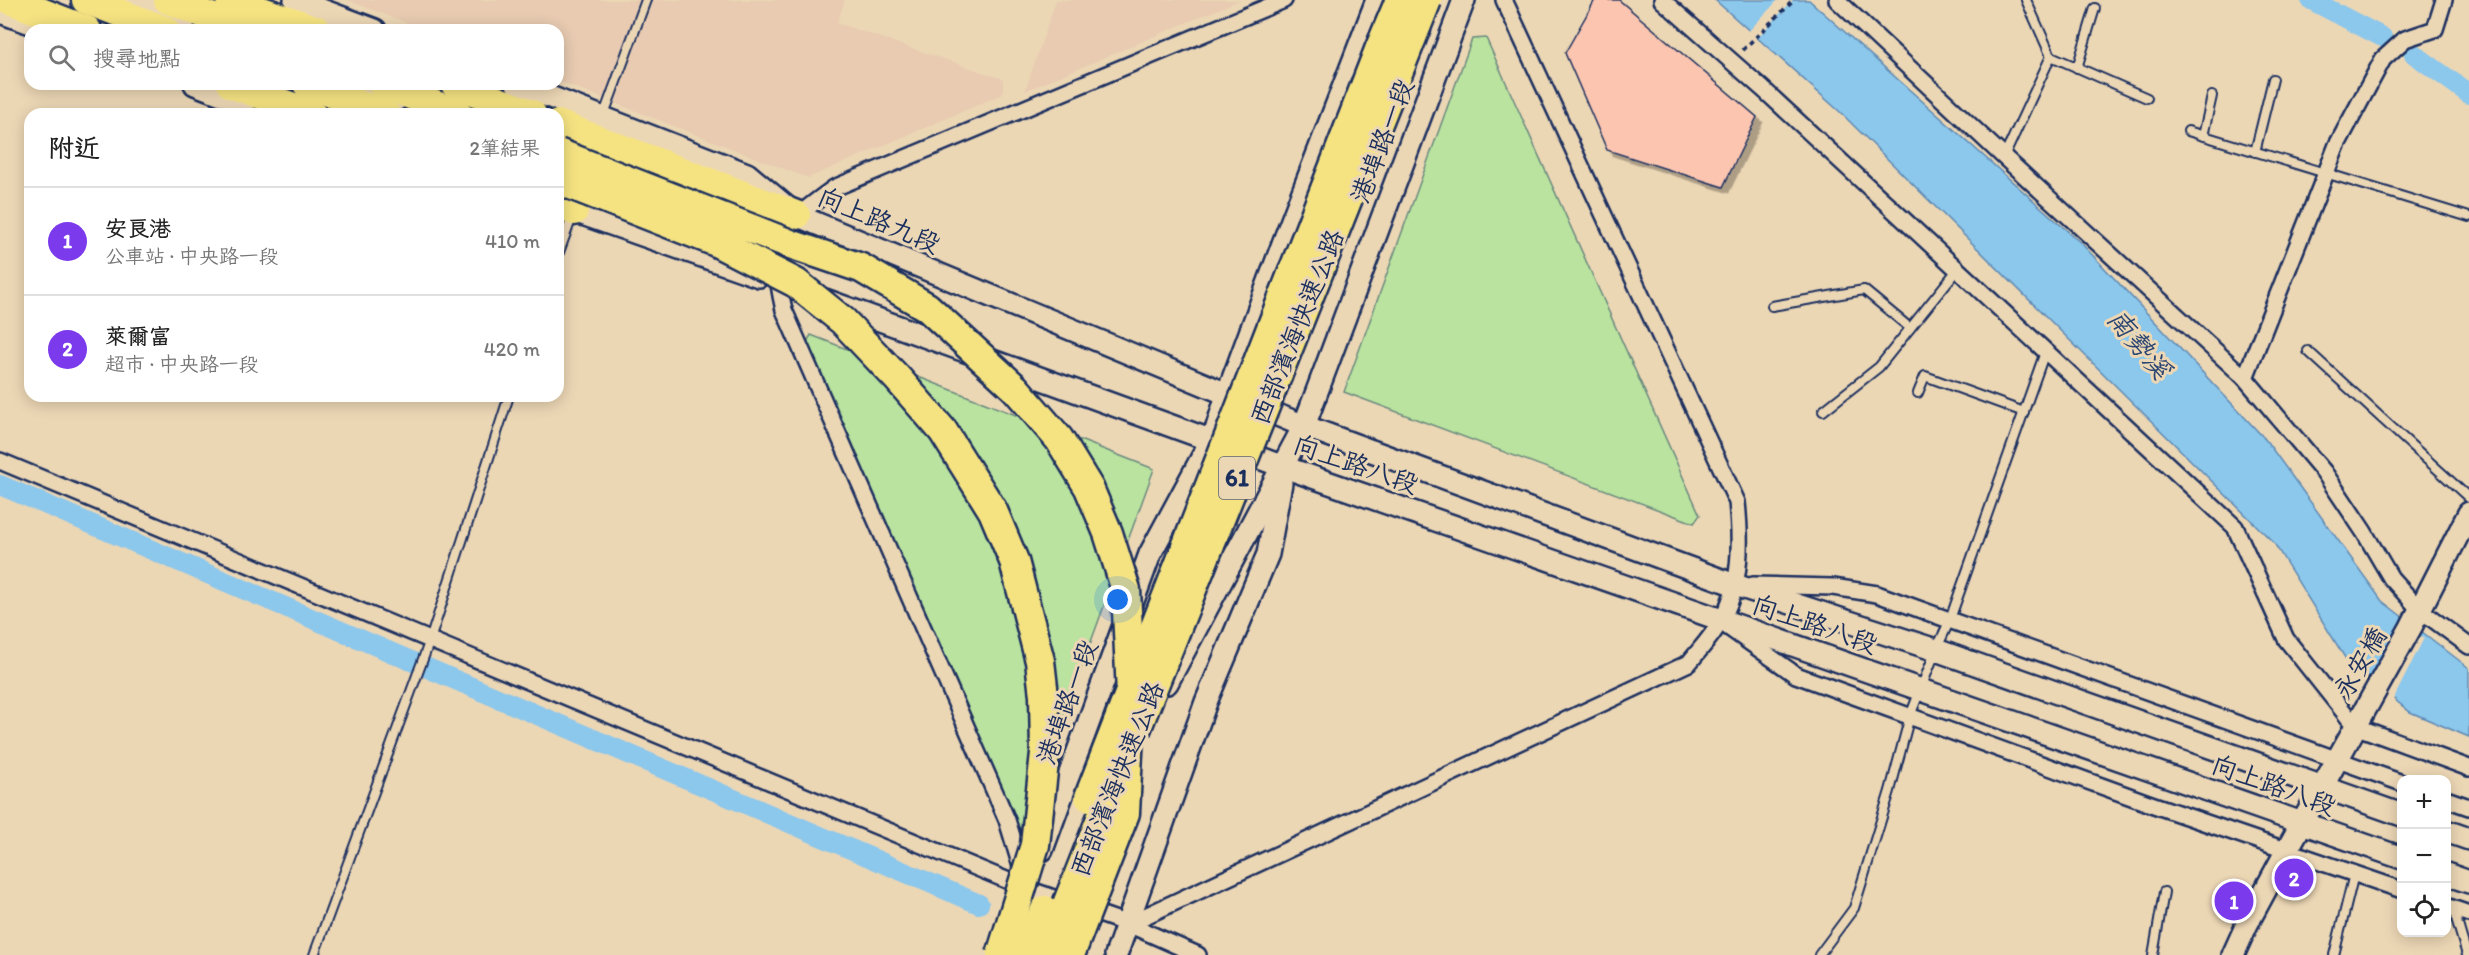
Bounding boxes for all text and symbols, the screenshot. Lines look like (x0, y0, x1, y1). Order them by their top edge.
search box (24, 24, 564, 90)
icon: search (45, 41, 78, 74)
text: 搜尋地點 (93, 45, 181, 72)
street label: 港埠路一段 (1344, 75, 1420, 207)
text: 附近 (48, 132, 100, 164)
text: 2筆結果 (469, 136, 540, 160)
street label: 向上路九段 (813, 180, 945, 260)
text: 安良港 (105, 215, 171, 242)
street label: 西部濱海快速公路 (1243, 225, 1351, 429)
text: 1 (63, 229, 72, 253)
text: 410 m (485, 229, 540, 253)
text: 公車站 · 中央路一段 (105, 244, 279, 268)
water label: 南勢溪 (2101, 302, 2179, 387)
text: 萊爾富 (105, 323, 171, 350)
text: 2 (62, 337, 73, 361)
text: 420 m (484, 337, 540, 361)
text: 超市 · 中央路一段 (105, 352, 259, 376)
street label: 向上路八段 (1289, 428, 1423, 500)
road number: 61 (1219, 457, 1255, 499)
your location (1103, 585, 1132, 614)
street label: 向上路八段 (1748, 588, 1882, 660)
street label: 永安橋 (2327, 621, 2393, 705)
street label: 港埠路一段 (1030, 635, 1104, 769)
street label: 西部濱海快速公路 (1063, 677, 1171, 881)
street label: 向上路八段 (2207, 748, 2341, 822)
map controls (2397, 775, 2451, 937)
button: + (2397, 775, 2451, 829)
button: − (2397, 829, 2451, 883)
pin: 2 (2274, 856, 2314, 900)
pin: 1 (2214, 878, 2254, 924)
button: locate (2397, 883, 2451, 937)

